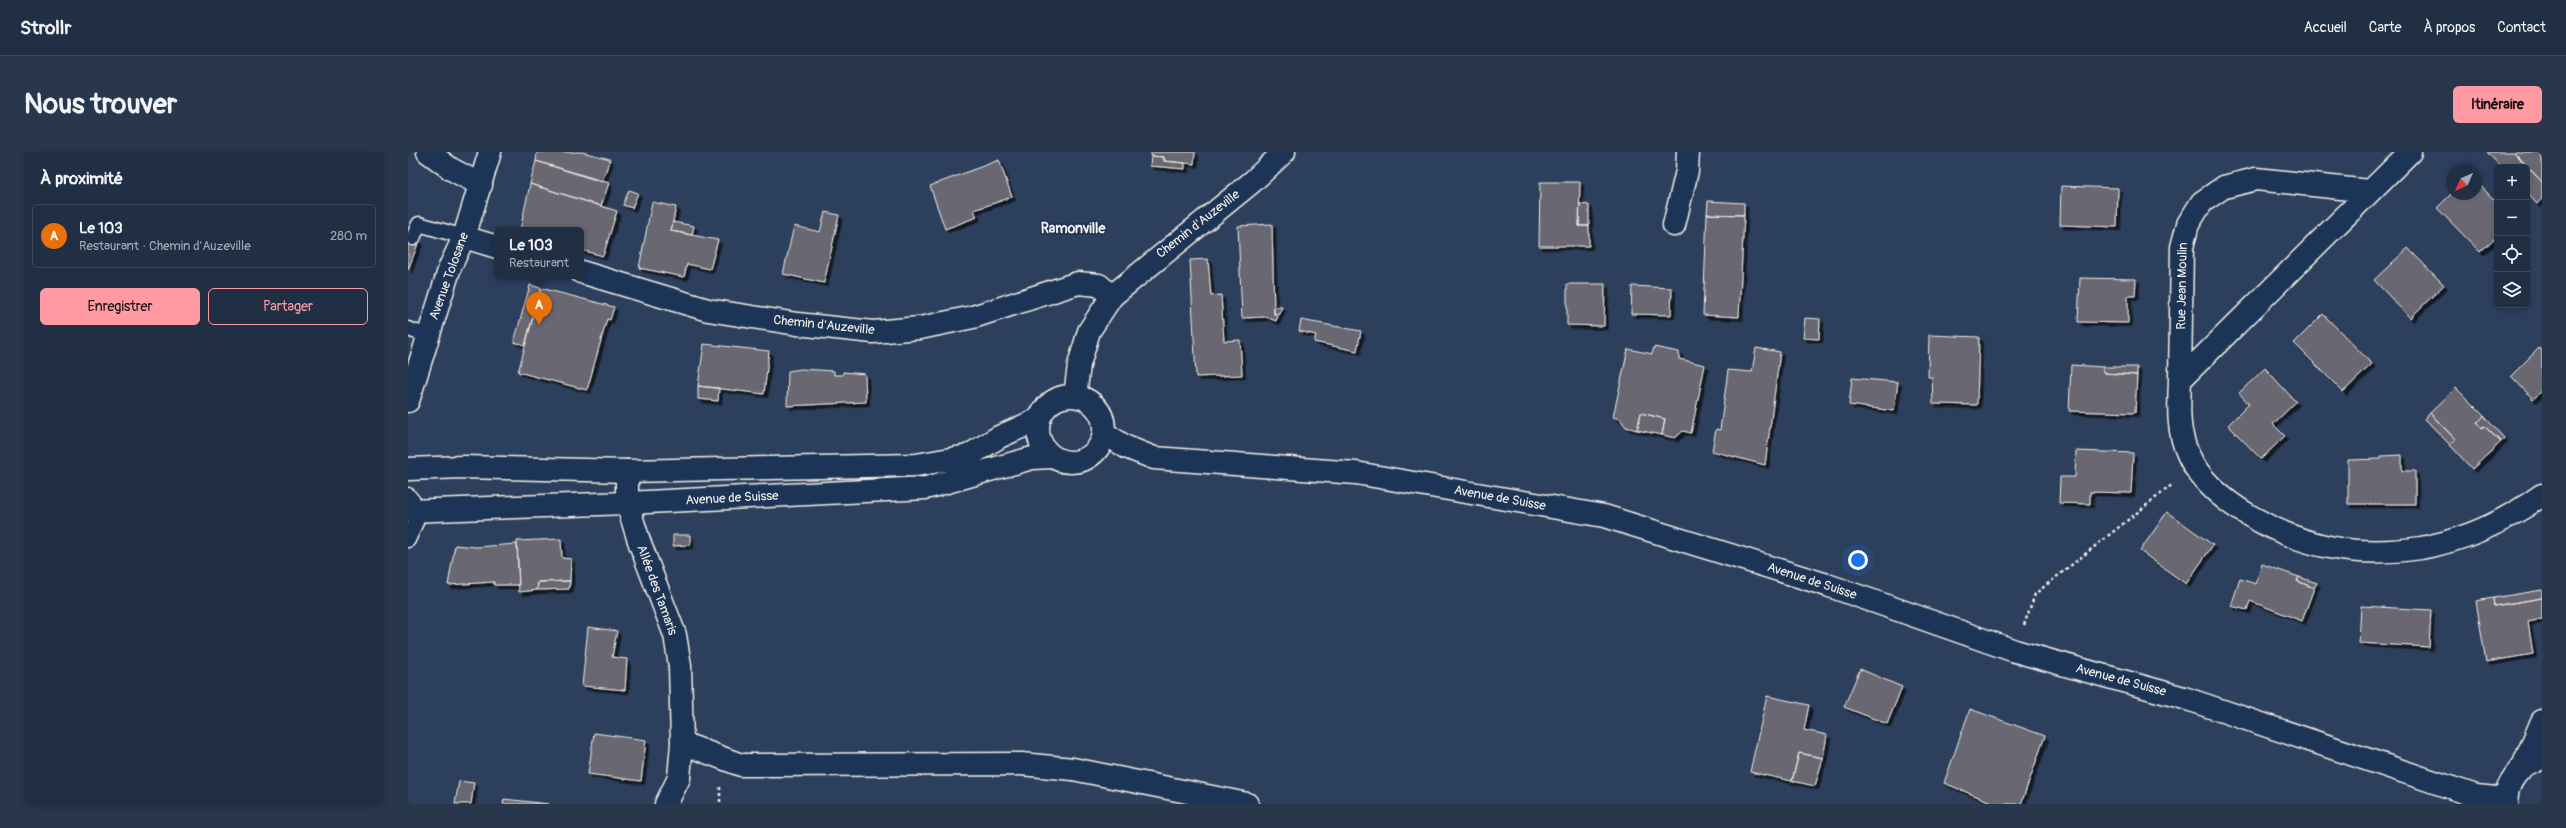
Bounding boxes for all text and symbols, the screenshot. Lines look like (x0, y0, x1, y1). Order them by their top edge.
text: Strollr (20, 16, 71, 40)
text: Accueil (2304, 19, 2347, 36)
text: Carte (2369, 19, 2401, 36)
text: À propos (2423, 19, 2475, 36)
text: Contact (2497, 19, 2546, 36)
button: Itinéraire (2453, 86, 2542, 123)
text: Nous trouver (24, 87, 177, 122)
north arrow (2446, 164, 2482, 200)
map controls (2494, 164, 2530, 308)
button: + (2494, 164, 2530, 200)
text: À proximité (40, 168, 123, 189)
street label: Chemin d'Auzeville (1153, 186, 1243, 262)
button: − (2494, 200, 2530, 236)
text: Le 103 (79, 219, 123, 238)
district label: Ramonville (1041, 220, 1106, 237)
popup (494, 227, 584, 279)
text: A (50, 228, 58, 244)
text: 280 m (330, 228, 367, 244)
street label: Avenue Tolosane (426, 230, 472, 322)
text: Le 103 (509, 236, 553, 255)
button: locate (2494, 236, 2530, 272)
text: Restaurant · Chemin d'Auzeville (79, 238, 251, 254)
street label: Rue Jean Moulin (2173, 242, 2191, 330)
text: Restaurant (509, 255, 569, 271)
button: layers (2494, 272, 2530, 308)
button: Enregistrer (40, 288, 200, 325)
button: Partager (208, 288, 368, 325)
pin: A (526, 292, 552, 325)
street label: Chemin d'Auzeville (773, 312, 876, 338)
street label: Avenue de Suisse (1453, 482, 1548, 514)
street label: Avenue de Suisse (685, 488, 779, 508)
street label: Allée des Tamaris (633, 543, 681, 638)
your location (1848, 550, 1868, 570)
street label: Avenue de Suisse (1765, 559, 1859, 603)
street label: Avenue de Suisse (2074, 660, 2169, 700)

